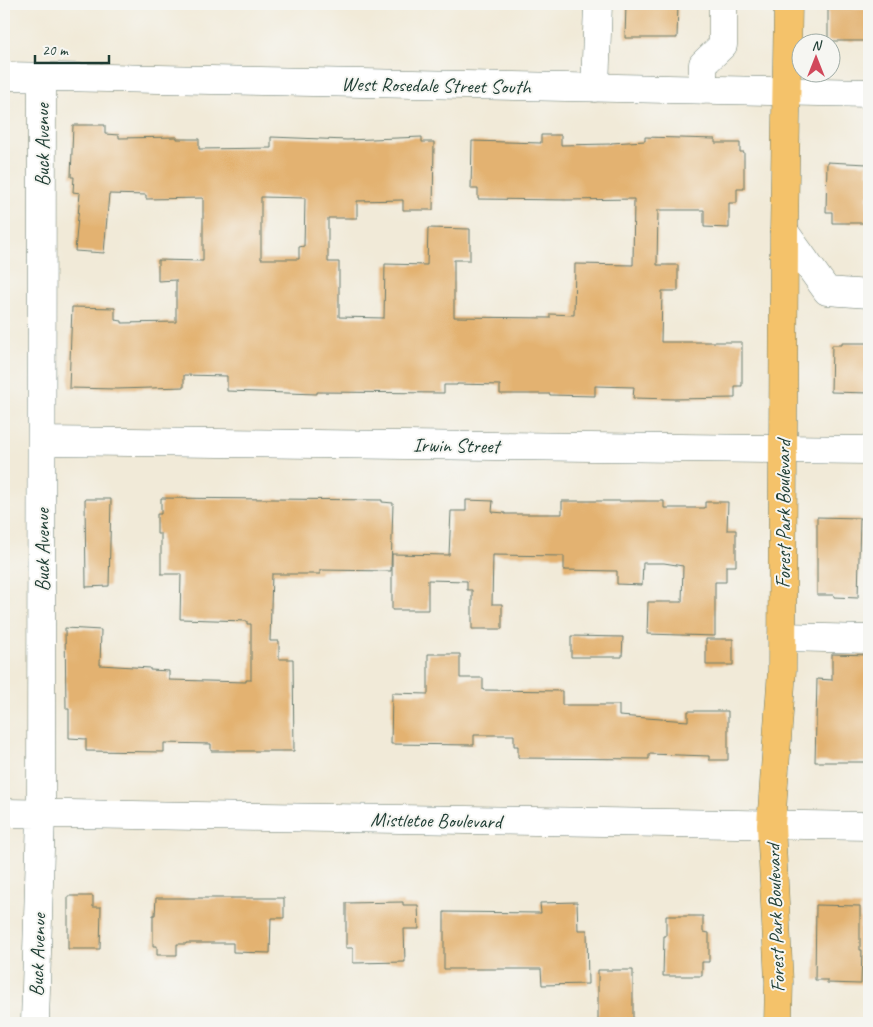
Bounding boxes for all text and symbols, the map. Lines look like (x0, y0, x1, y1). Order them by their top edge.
scale bar (35, 32, 109, 64)
north arrow (790, 32, 840, 82)
text: N (812, 37, 823, 54)
text: 20 m (42, 41, 69, 60)
street label: West Rosedale Street South (341, 71, 532, 100)
street label: Buck Avenue (30, 102, 55, 187)
street label: Irwin Street (413, 432, 503, 459)
street label: Forest Park Boulevard (771, 437, 796, 588)
street label: Buck Avenue (30, 507, 55, 592)
street label: Mistletoe Boulevard (370, 807, 505, 834)
street label: Forest Park Boulevard (760, 840, 791, 993)
street label: Buck Avenue (24, 912, 51, 997)

